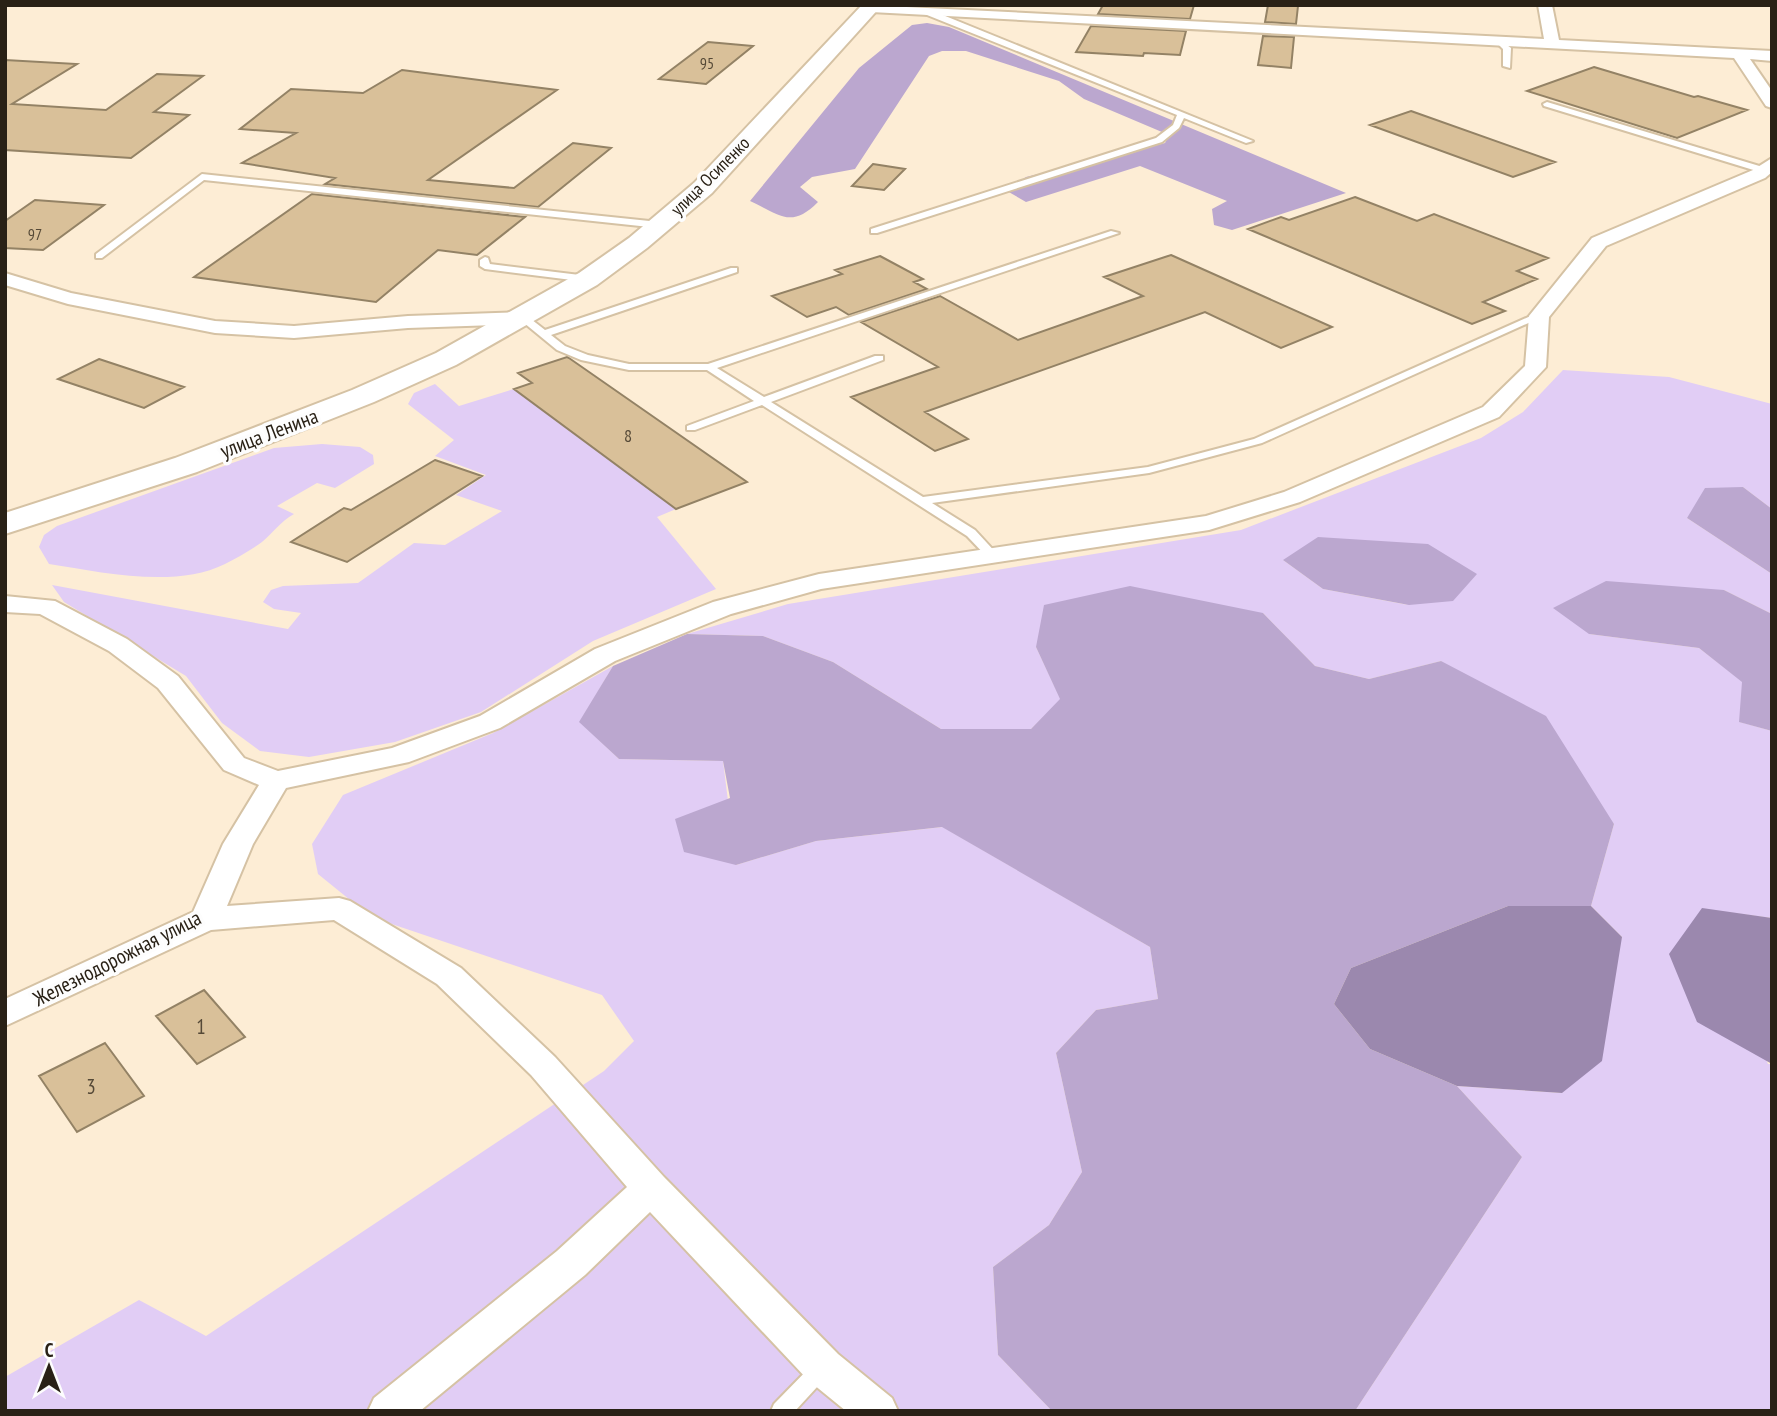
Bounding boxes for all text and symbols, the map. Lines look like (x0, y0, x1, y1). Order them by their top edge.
house number: 95 (700, 53, 714, 73)
street label: улица Осипенко (666, 131, 755, 220)
house number: 97 (28, 224, 42, 244)
street label: улица Ленина (216, 402, 322, 464)
house number: 8 (624, 424, 632, 447)
street label: Железнодорожная улица (28, 904, 206, 1012)
house number: 1 (196, 1013, 206, 1040)
house number: 3 (86, 1073, 96, 1100)
north arrow (14, 1332, 84, 1402)
text: С (45, 1338, 54, 1362)

